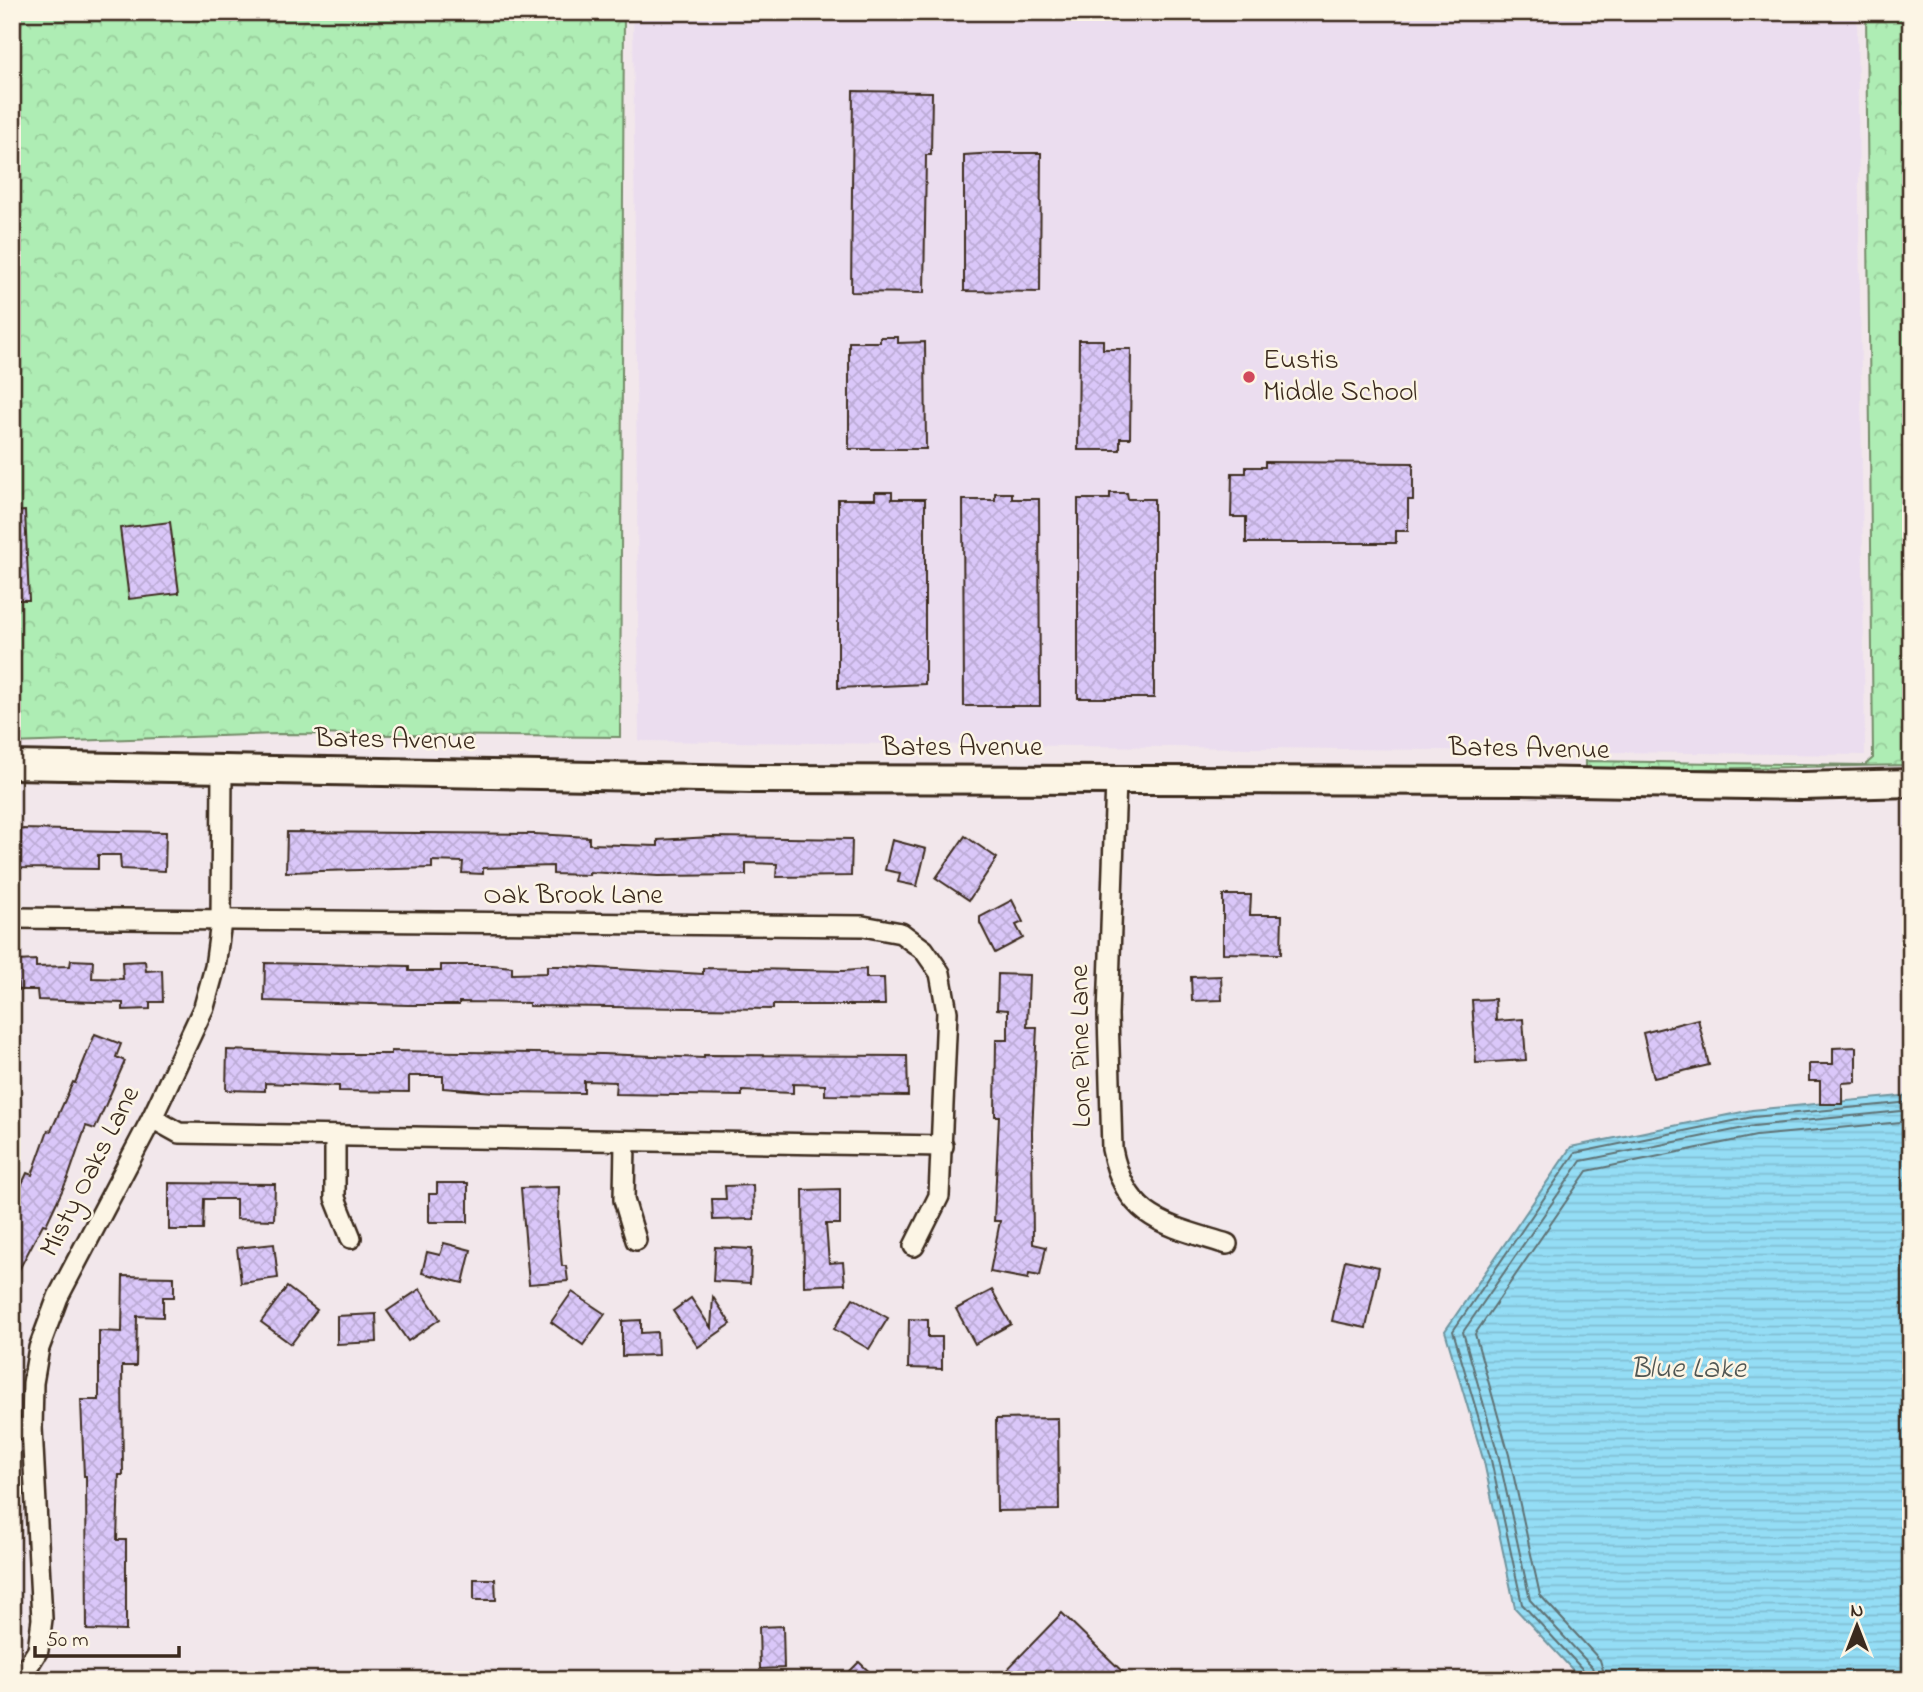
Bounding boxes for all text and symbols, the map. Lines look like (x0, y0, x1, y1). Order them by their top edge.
place label: Eustis Middle School (1263, 341, 1417, 414)
marker: Eustis Middle School (1241, 369, 1257, 385)
street label: Bates Avenue (313, 719, 476, 763)
street label: Bates Avenue (881, 728, 1043, 769)
street label: Bates Avenue (1447, 728, 1610, 772)
street label: Oak Brook Lane (483, 876, 663, 917)
street label: Lone Pine Lane (1060, 964, 1104, 1128)
street label: Misty Oaks Lane (30, 1079, 152, 1265)
water label: Blue Lake (1630, 1348, 1747, 1392)
north arrow (1822, 1590, 1892, 1660)
text: N (1851, 1598, 1864, 1625)
scale bar (35, 1615, 178, 1659)
text: 50 m (46, 1626, 89, 1656)

